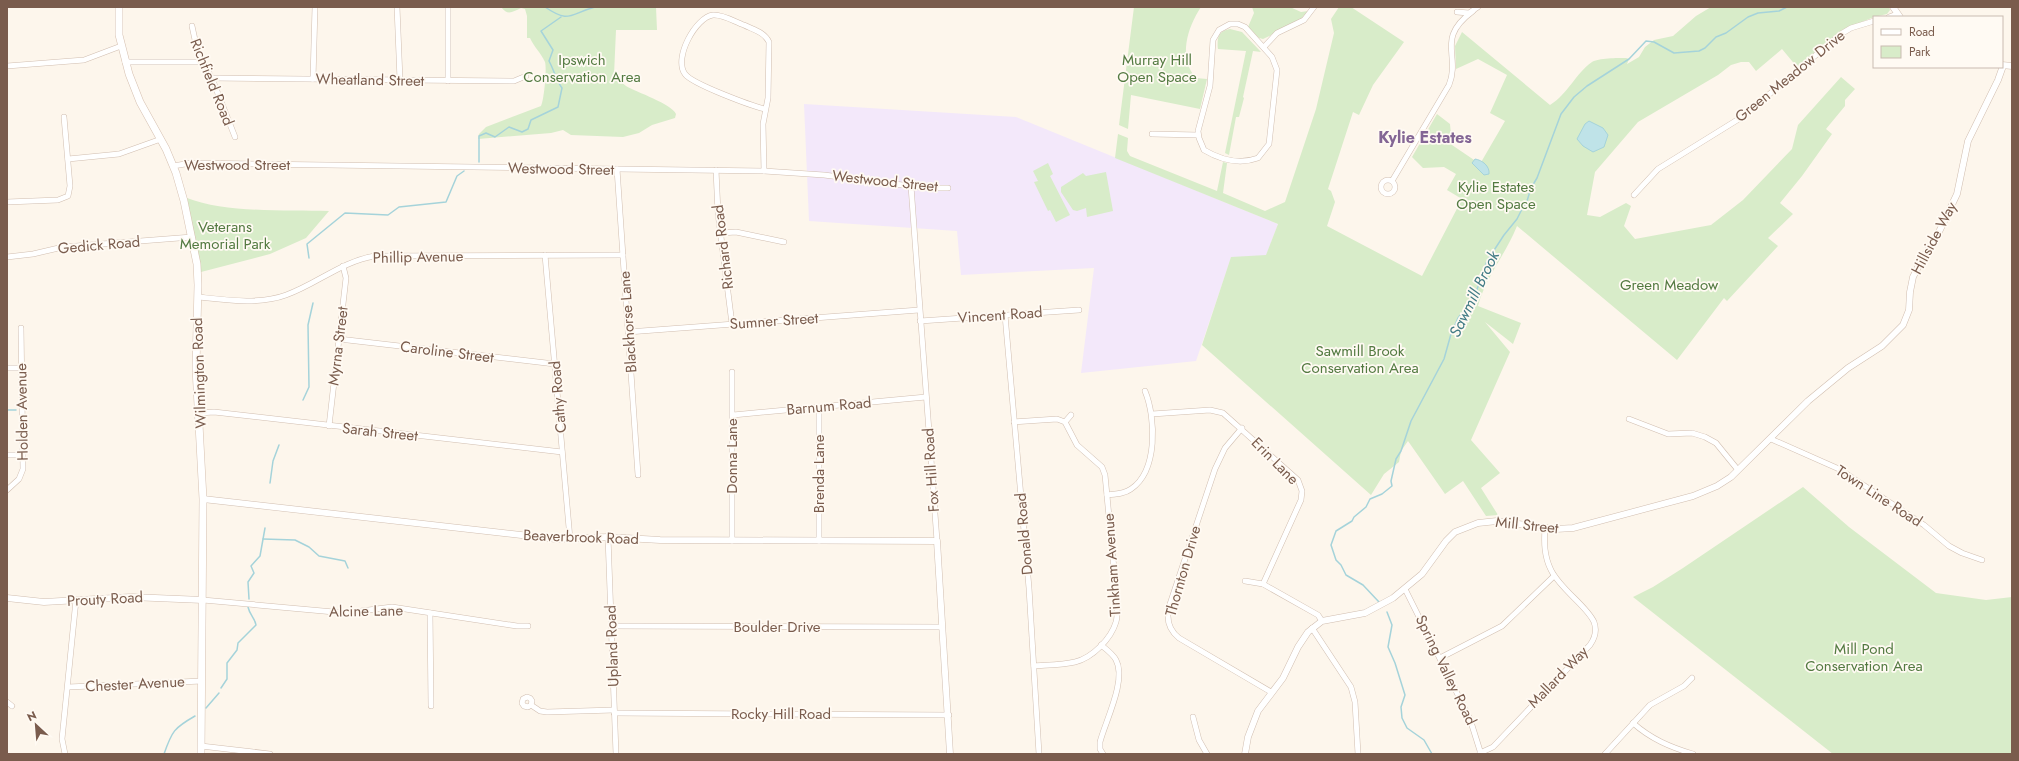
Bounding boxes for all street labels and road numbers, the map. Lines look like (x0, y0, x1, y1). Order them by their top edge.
street label: Green Meadow Drive (1730, 24, 1850, 127)
street label: Richfield Road (185, 35, 239, 129)
street label: Wheatland Street (315, 68, 425, 92)
street label: Westwood Street (184, 154, 291, 176)
street label: Westwood Street (508, 157, 615, 181)
street label: Westwood Street (831, 165, 939, 198)
street label: Hillside Way (1906, 197, 1963, 278)
street label: Richard Road (707, 203, 739, 291)
street label: Gedick Road (57, 230, 141, 260)
street label: Phillip Avenue (373, 245, 464, 269)
street label: Blackhorse Lane (613, 270, 643, 374)
street label: Vincent Road (957, 301, 1043, 329)
street label: Myrna Street (322, 305, 354, 387)
street label: Sumner Street (729, 307, 819, 335)
street label: Wilmington Road (186, 317, 212, 429)
street label: Caroline Street (399, 335, 495, 369)
street label: Cathy Road (544, 360, 572, 434)
street label: Holden Avenue (10, 363, 34, 461)
street label: Barnum Road (786, 391, 872, 421)
street label: Sarah Street (341, 417, 419, 447)
street label: Donna Lane (721, 418, 743, 494)
street label: Fox Hill Road (917, 427, 945, 513)
street label: Erin Lane (1246, 432, 1304, 490)
street label: Brenda Lane (808, 434, 830, 513)
street label: Town Line Road (1831, 460, 1927, 532)
street label: Donald Road (1009, 492, 1039, 576)
street label: Mill Street (1494, 511, 1560, 539)
street label: Tinkham Avenue (1097, 512, 1127, 617)
street label: Thornton Drive (1160, 523, 1207, 619)
street label: Beaverbrook Road (523, 524, 639, 550)
street label: Prouty Road (66, 586, 144, 612)
street label: Alcine Lane (329, 599, 403, 623)
street label: Upland Road (600, 605, 624, 687)
street label: Spring Valley Road (1410, 611, 1482, 729)
street label: Boulder Drive (733, 616, 821, 638)
street label: Mallard Way (1523, 641, 1594, 713)
street label: Chester Avenue (85, 670, 186, 698)
street label: Rocky Hill Road (731, 703, 831, 725)

